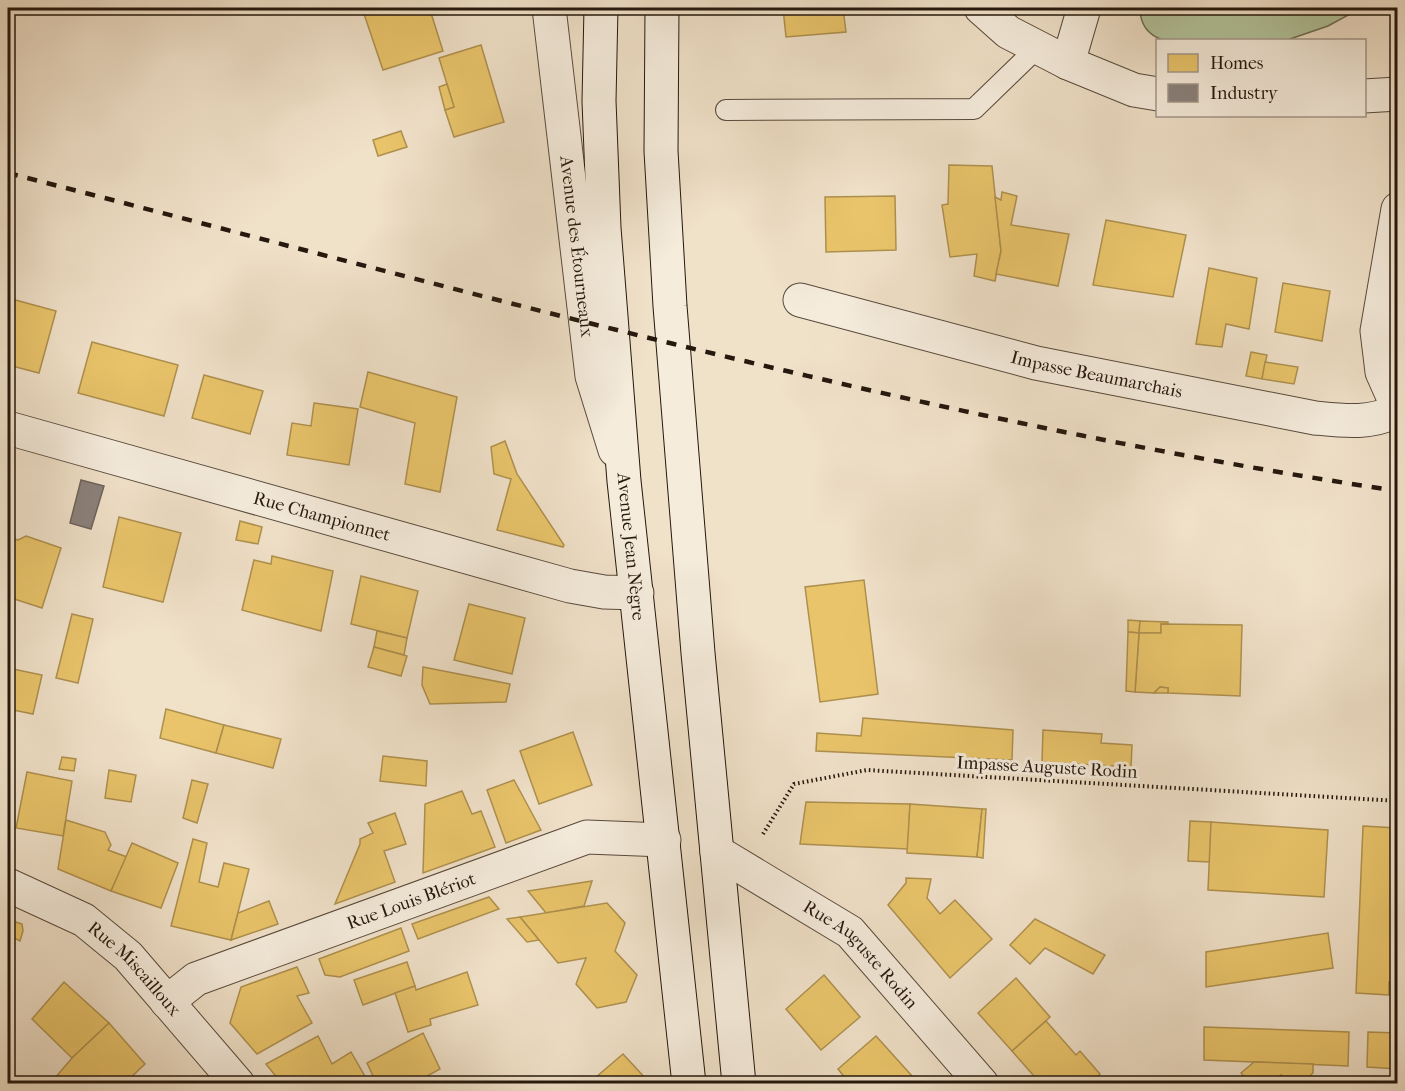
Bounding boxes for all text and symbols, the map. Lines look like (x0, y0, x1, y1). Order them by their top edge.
legend (1156, 39, 1366, 117)
text: Homes (1210, 53, 1264, 74)
text: Industry (1210, 83, 1279, 104)
street label: Avenue des Étourneaux (555, 154, 597, 339)
street label: Impasse Beaumarchais (1009, 347, 1184, 403)
street label: Avenue Jean Nègre (612, 471, 649, 622)
street label: Rue Championnet (251, 487, 393, 546)
street label: Impasse Auguste Rodin (956, 752, 1139, 783)
street label: Rue Louis Blériot (344, 868, 479, 934)
street label: Rue Auguste Rodin (799, 896, 922, 1014)
street label: Rue Miscailloux (83, 917, 185, 1021)

